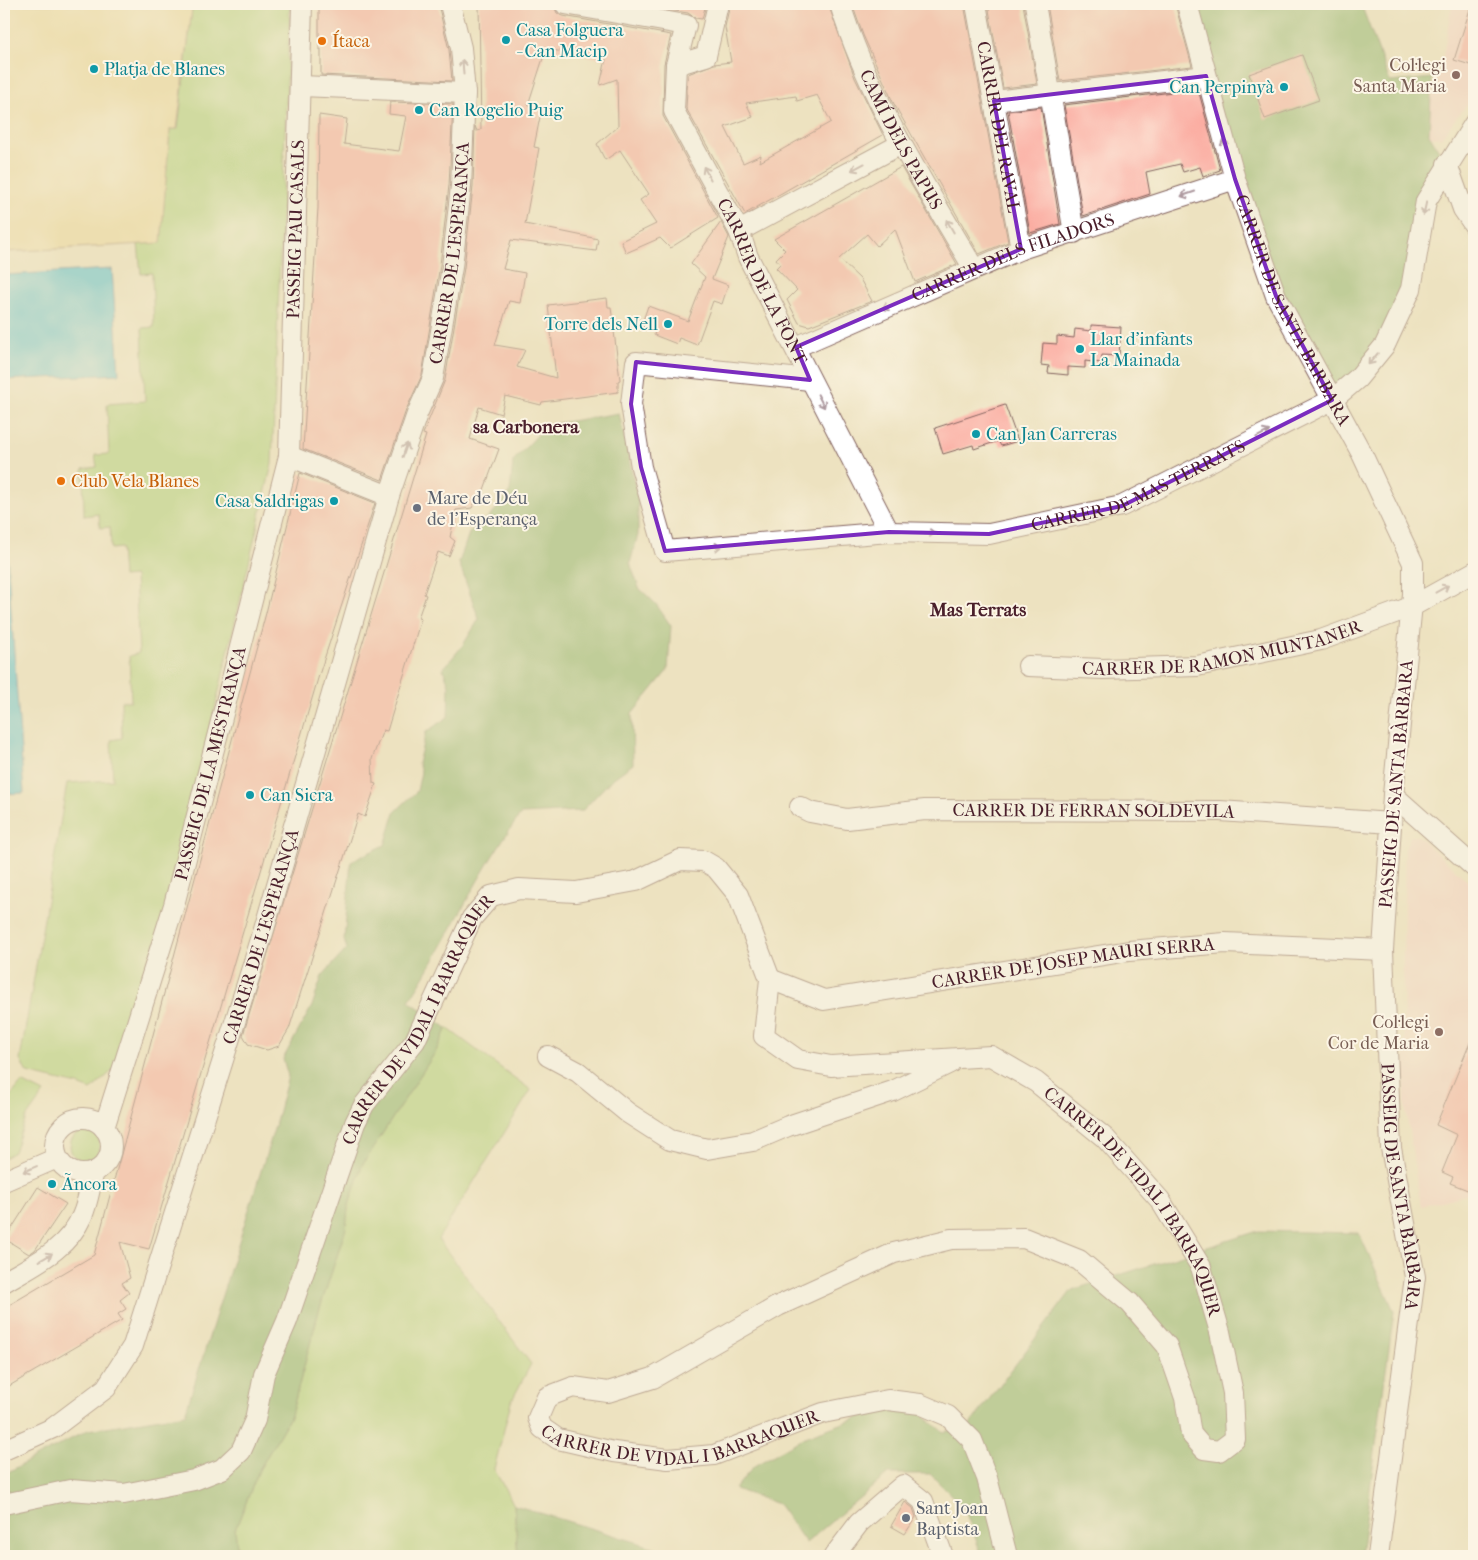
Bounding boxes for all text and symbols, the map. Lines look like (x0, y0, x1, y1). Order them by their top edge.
place label: Casa Folguera - Can Macip (516, 20, 624, 62)
place label: Ítaca (332, 30, 370, 52)
marker: Casa Folguera - Can Macip (500, 34, 512, 46)
marker: Ítaca (316, 35, 328, 47)
street label: CARRER DEL RAVAL (972, 40, 1024, 215)
place label: Col·legi Santa Maria (1353, 55, 1447, 97)
place label: Platja de Blanes (104, 59, 225, 80)
one-way arrow (458, 60, 467, 76)
marker: Platja de Blanes (88, 63, 100, 75)
street label: CAMÍ DELS PAPUS (855, 67, 947, 214)
marker: Col·legi Santa Maria (1450, 69, 1462, 81)
place label: Can Perpinyà (1169, 77, 1275, 98)
marker: Can Perpinyà (1278, 81, 1290, 93)
place label: Can Rogelio Puig (429, 100, 564, 121)
marker: Can Rogelio Puig (413, 104, 425, 116)
one-way arrow (1220, 138, 1230, 154)
street label: PASSEIG PAU CASALS (283, 139, 309, 319)
street label: CARRER DE L'ESPERANÇA (426, 141, 474, 366)
one-way arrow (851, 162, 866, 172)
one-way arrow (702, 166, 712, 181)
one-way arrow (1181, 190, 1197, 199)
street label: CARRER DE SANTA BARBARA (1230, 192, 1355, 430)
street label: CARRER DE LA FONT (712, 195, 812, 369)
one-way arrow (1420, 199, 1429, 215)
street label: CARRER DELS FILADORS (908, 209, 1117, 306)
one-way arrow (944, 220, 954, 234)
one-way arrow (882, 302, 897, 312)
place label: Torre dels Nell (544, 314, 658, 335)
marker: Torre dels Nell (662, 318, 674, 330)
place label: Llar d'infants La Mainada (1090, 329, 1193, 371)
marker: Llar d'infants La Mainada (1074, 343, 1086, 355)
one-way arrow (1368, 352, 1379, 365)
one-way arrow (817, 393, 826, 408)
district label: sa Carbonera (473, 416, 580, 438)
place label: Can Jan Carreras (986, 424, 1117, 445)
marker: Can Jan Carreras (970, 428, 982, 440)
one-way arrow (1255, 429, 1270, 438)
street label: CARRER DE MAS TERRATS (1029, 436, 1249, 536)
one-way arrow (401, 442, 410, 458)
place label: Club Vela Blanes (71, 471, 199, 492)
marker: Club Vela Blanes (55, 475, 67, 487)
place label: Mare de Déu de l'Esperança (427, 488, 538, 530)
place label: Casa Saldrigas (215, 491, 324, 512)
marker: Casa Saldrigas (328, 495, 340, 507)
marker: Mare de Déu de l'Esperança (411, 502, 423, 514)
one-way arrow (920, 528, 936, 537)
one-way arrow (705, 542, 721, 552)
one-way arrow (1435, 584, 1449, 594)
district label: Mas Terrats (929, 599, 1026, 621)
street label: CARRER DE RAMON MUNTANER (1082, 616, 1365, 680)
street label: PASSEIG DE LA MESTRANÇA (171, 644, 251, 883)
street label: PASSEIG DE SANTA BÀRBARA (1374, 658, 1418, 909)
place label: Can Sicra (260, 785, 334, 806)
marker: Can Sicra (244, 789, 256, 801)
street label: CARRER DE FERRAN SOLDEVILA (952, 800, 1236, 823)
street label: CARRER DE L'ESPERANÇA (219, 826, 304, 1047)
street label: CARRER DE VIDAL I BARRAQUER (338, 889, 499, 1148)
street label: CARRER DE JOSEP MAURI SERRA (930, 934, 1216, 994)
place label: Col·legi Cor de Maria (1328, 1012, 1430, 1054)
marker: Col·legi Cor de Maria (1433, 1026, 1445, 1038)
street label: PASSEIG DE SANTA BÀRBARA (1377, 1063, 1425, 1312)
street label: CARRER DE VIDAL I BARRAQUER (1039, 1082, 1225, 1320)
one-way arrow (23, 1165, 38, 1175)
place label: Ãncora (61, 1173, 118, 1195)
marker: Ãncora (46, 1178, 58, 1190)
one-way arrow (38, 1252, 52, 1262)
street label: CARRER DE VIDAL I BARRAQUER (539, 1400, 827, 1432)
text: CARRER DE VIDAL I BARRAQUER (537, 1405, 823, 1470)
place label: Sant Joan Baptista (916, 1498, 989, 1540)
marker: Sant Joan Baptista (900, 1512, 912, 1524)

